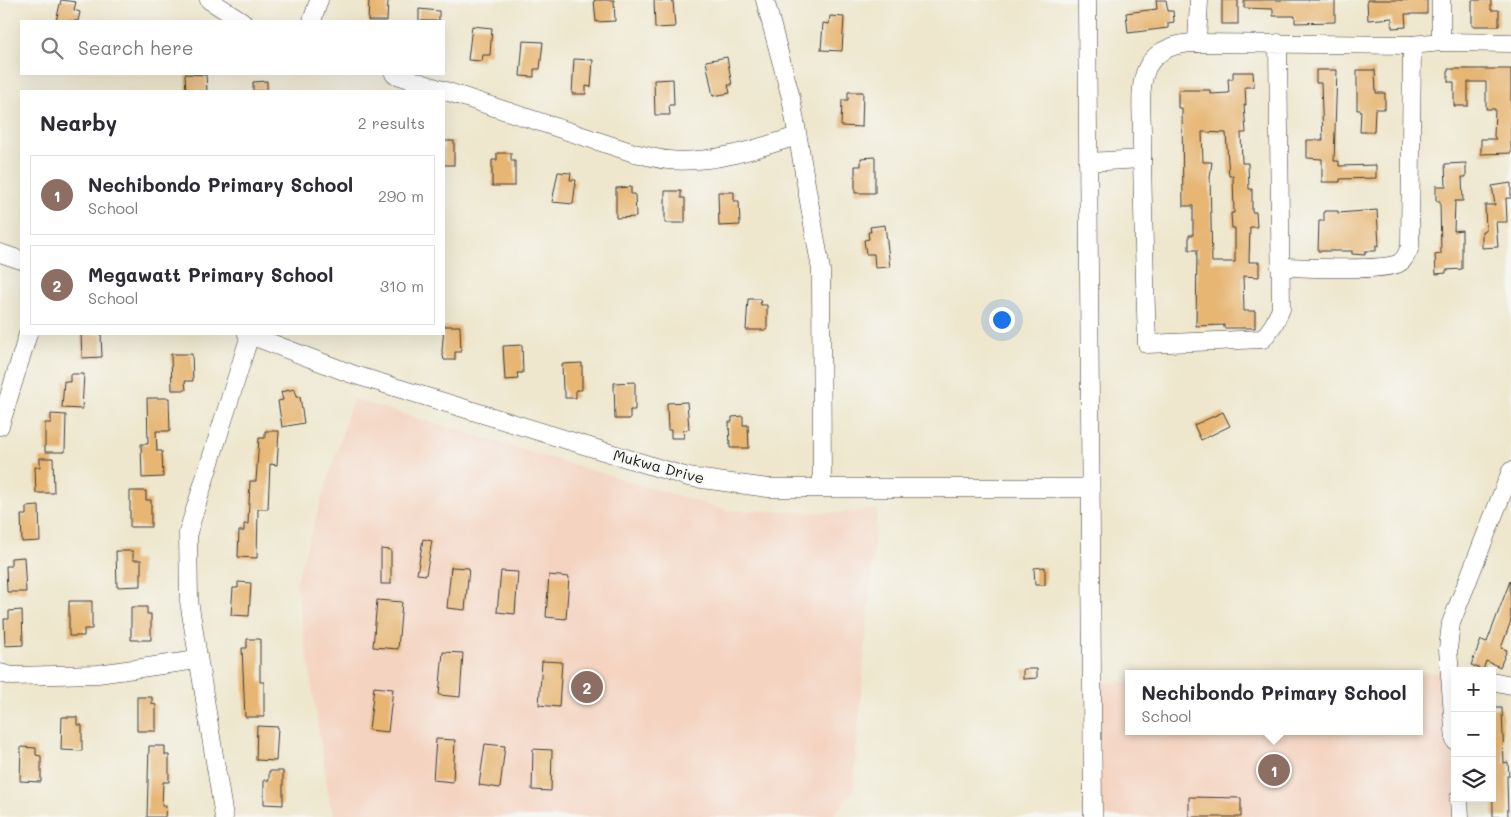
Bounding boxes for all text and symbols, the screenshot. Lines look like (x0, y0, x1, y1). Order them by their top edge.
search box (20, 20, 445, 75)
icon: search (38, 34, 66, 62)
text: Search here (78, 35, 194, 60)
text: Nearby (40, 109, 117, 136)
text: 2 results (358, 112, 425, 133)
text: Nechibondo Primary School (88, 172, 353, 197)
text: 1 (53, 185, 61, 206)
text: 290 m (378, 185, 424, 206)
text: School (88, 197, 138, 218)
text: Megawatt Primary School (88, 262, 333, 287)
text: 2 (53, 275, 61, 296)
text: 310 m (380, 275, 424, 296)
text: School (88, 287, 138, 308)
your location (989, 307, 1015, 333)
street label: Mukwa Drive (611, 444, 707, 488)
map controls (1451, 667, 1496, 802)
button: + (1451, 667, 1496, 712)
pin: 2 (571, 668, 603, 706)
popup (1125, 670, 1423, 735)
text: Nechibondo Primary School (1141, 680, 1407, 705)
text: School (1141, 705, 1192, 726)
button: − (1451, 712, 1496, 757)
pin: 1 (1258, 751, 1290, 789)
button: layers (1451, 757, 1496, 802)

